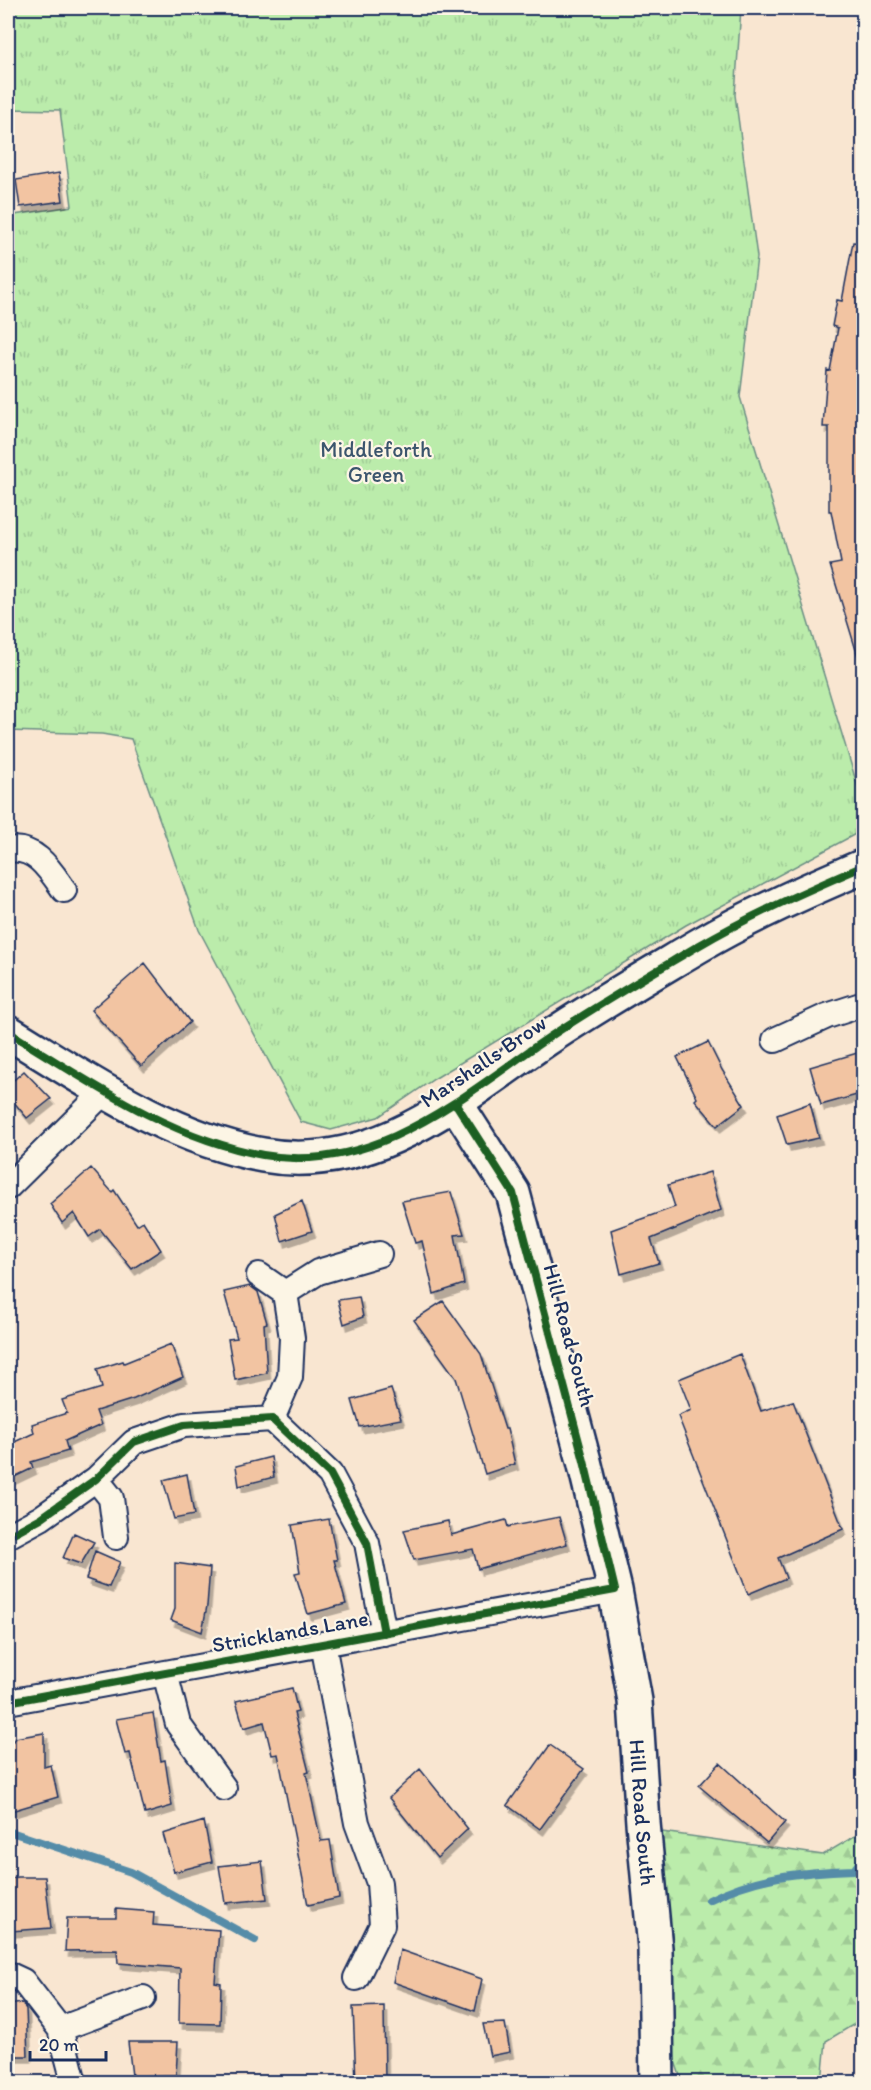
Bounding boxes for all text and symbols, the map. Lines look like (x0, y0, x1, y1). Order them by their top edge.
park label: Middleforth Green (320, 436, 432, 488)
street label: Marshalls Brow (415, 1009, 551, 1114)
street label: Hill Road South (538, 1261, 602, 1409)
street label: Stricklands Lane (210, 1604, 370, 1659)
street label: Hill Road South (624, 1738, 662, 1887)
scale bar (30, 2024, 106, 2062)
text: 20 m (39, 2034, 79, 2056)

